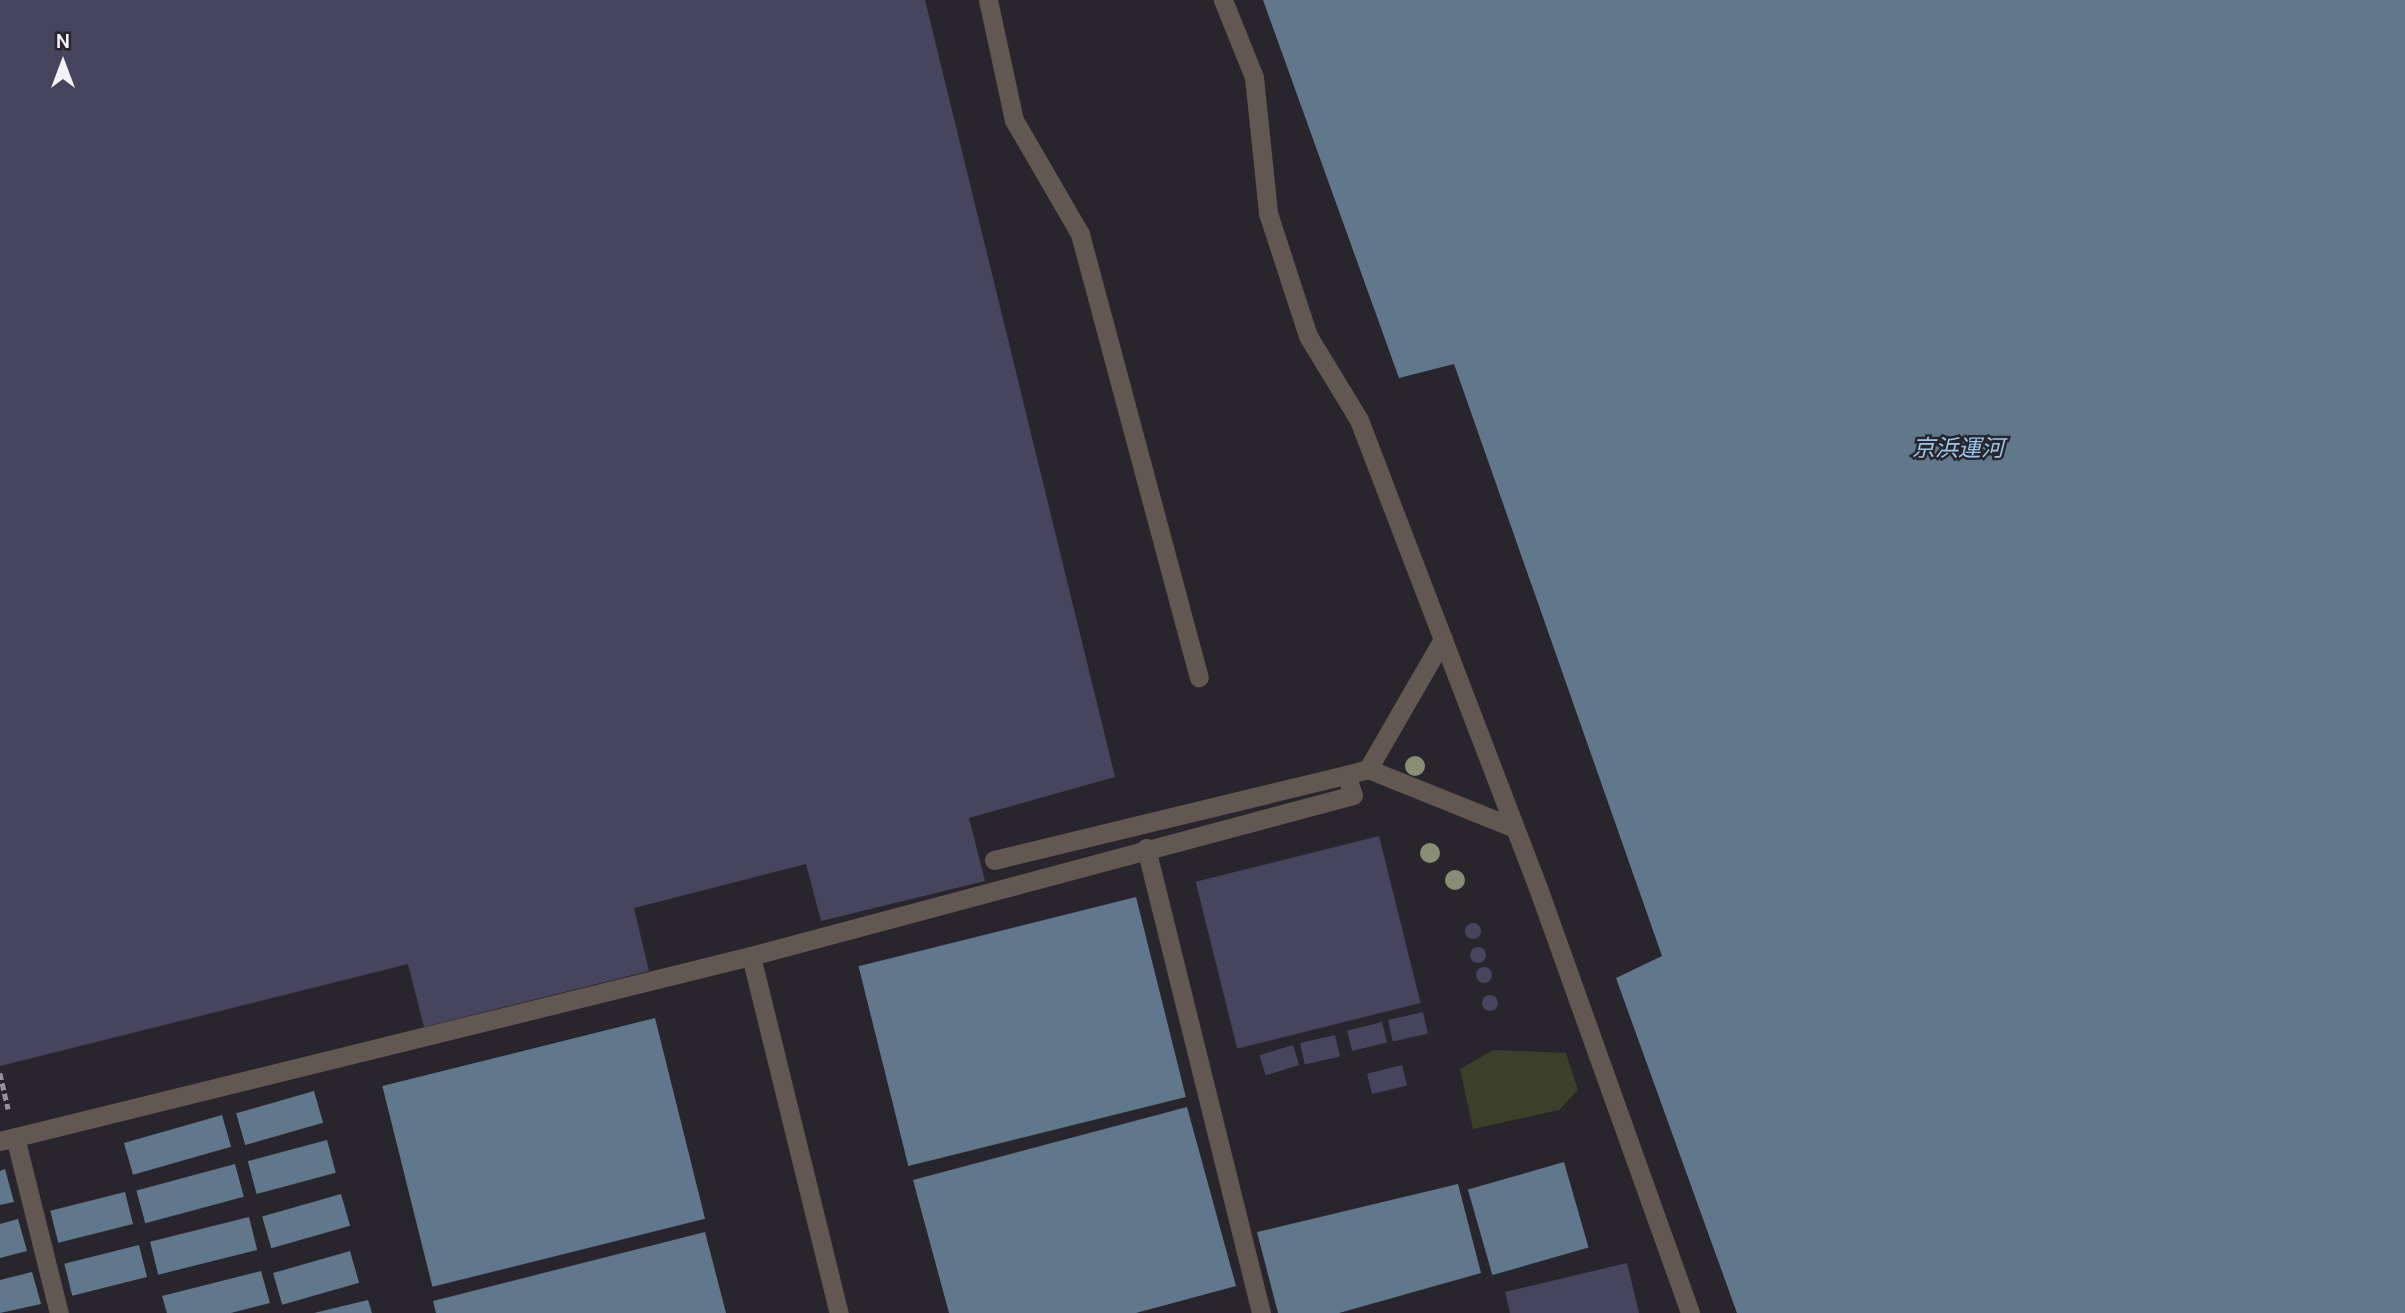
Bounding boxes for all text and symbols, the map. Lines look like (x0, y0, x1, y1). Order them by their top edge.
north arrow (28, 28, 98, 98)
text: N (56, 29, 70, 54)
water label: 京浜運河 (1912, 434, 2004, 462)

